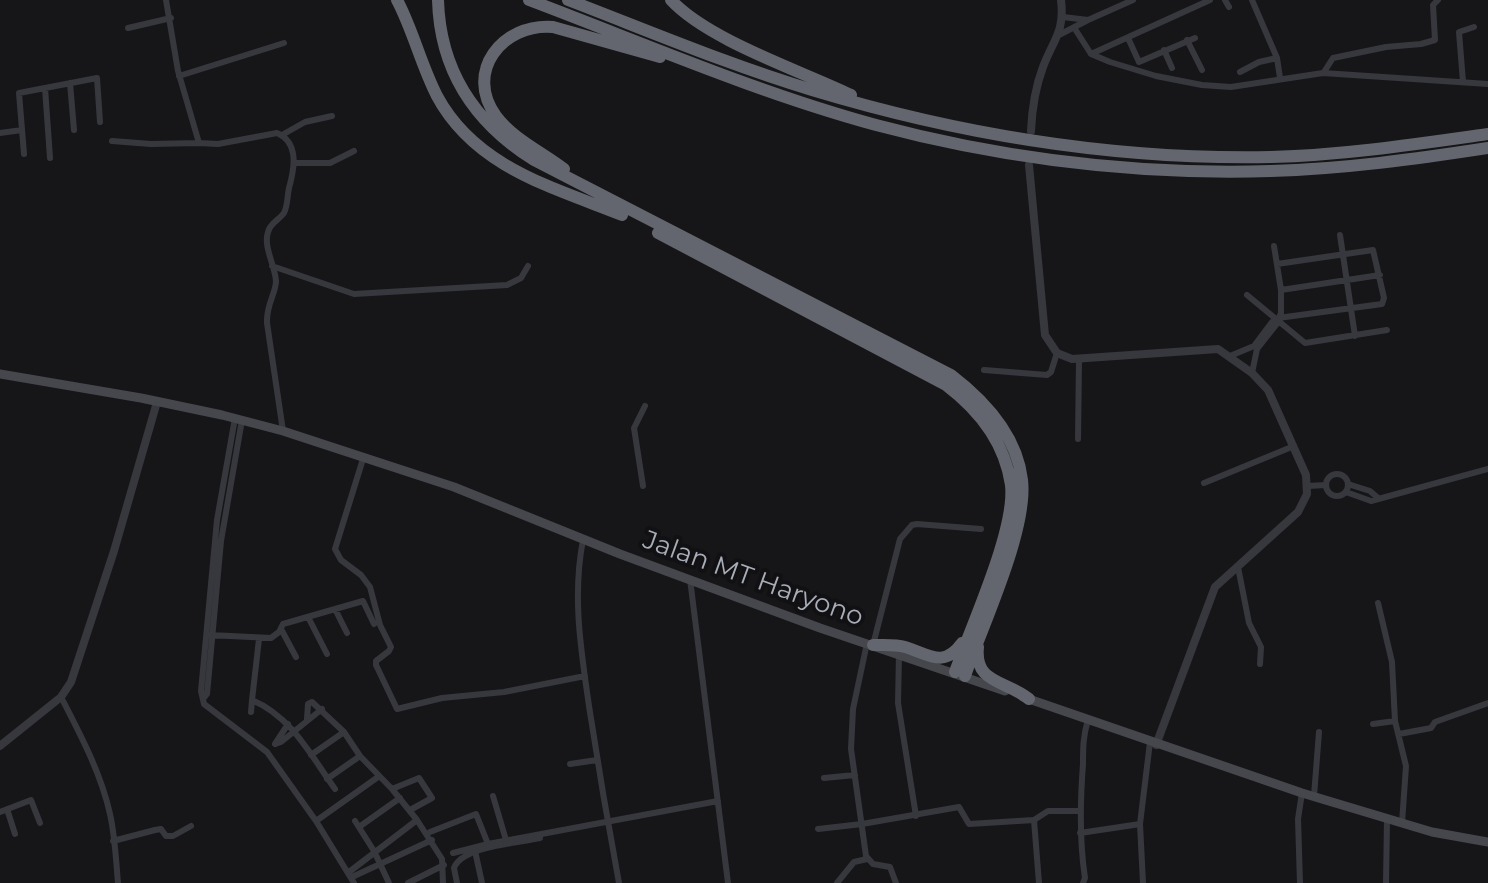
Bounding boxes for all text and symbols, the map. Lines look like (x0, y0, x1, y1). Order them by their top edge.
street label: Jalan MT Haryono (639, 525, 867, 633)

